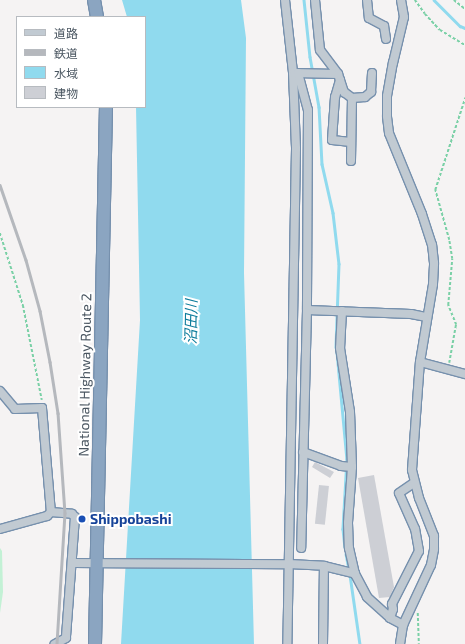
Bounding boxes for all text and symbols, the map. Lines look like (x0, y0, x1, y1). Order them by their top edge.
legend (16, 16, 146, 108)
text: 道路 (54, 26, 78, 40)
text: 鉄道 (54, 46, 78, 60)
text: 水域 (54, 66, 78, 80)
text: 建物 (54, 86, 78, 100)
street label: National Highway Route 2 (75, 293, 95, 457)
water label: 沼田川 (182, 299, 200, 345)
place label: Shippobashi (90, 511, 172, 527)
marker: Shippobashi (77, 514, 87, 524)

